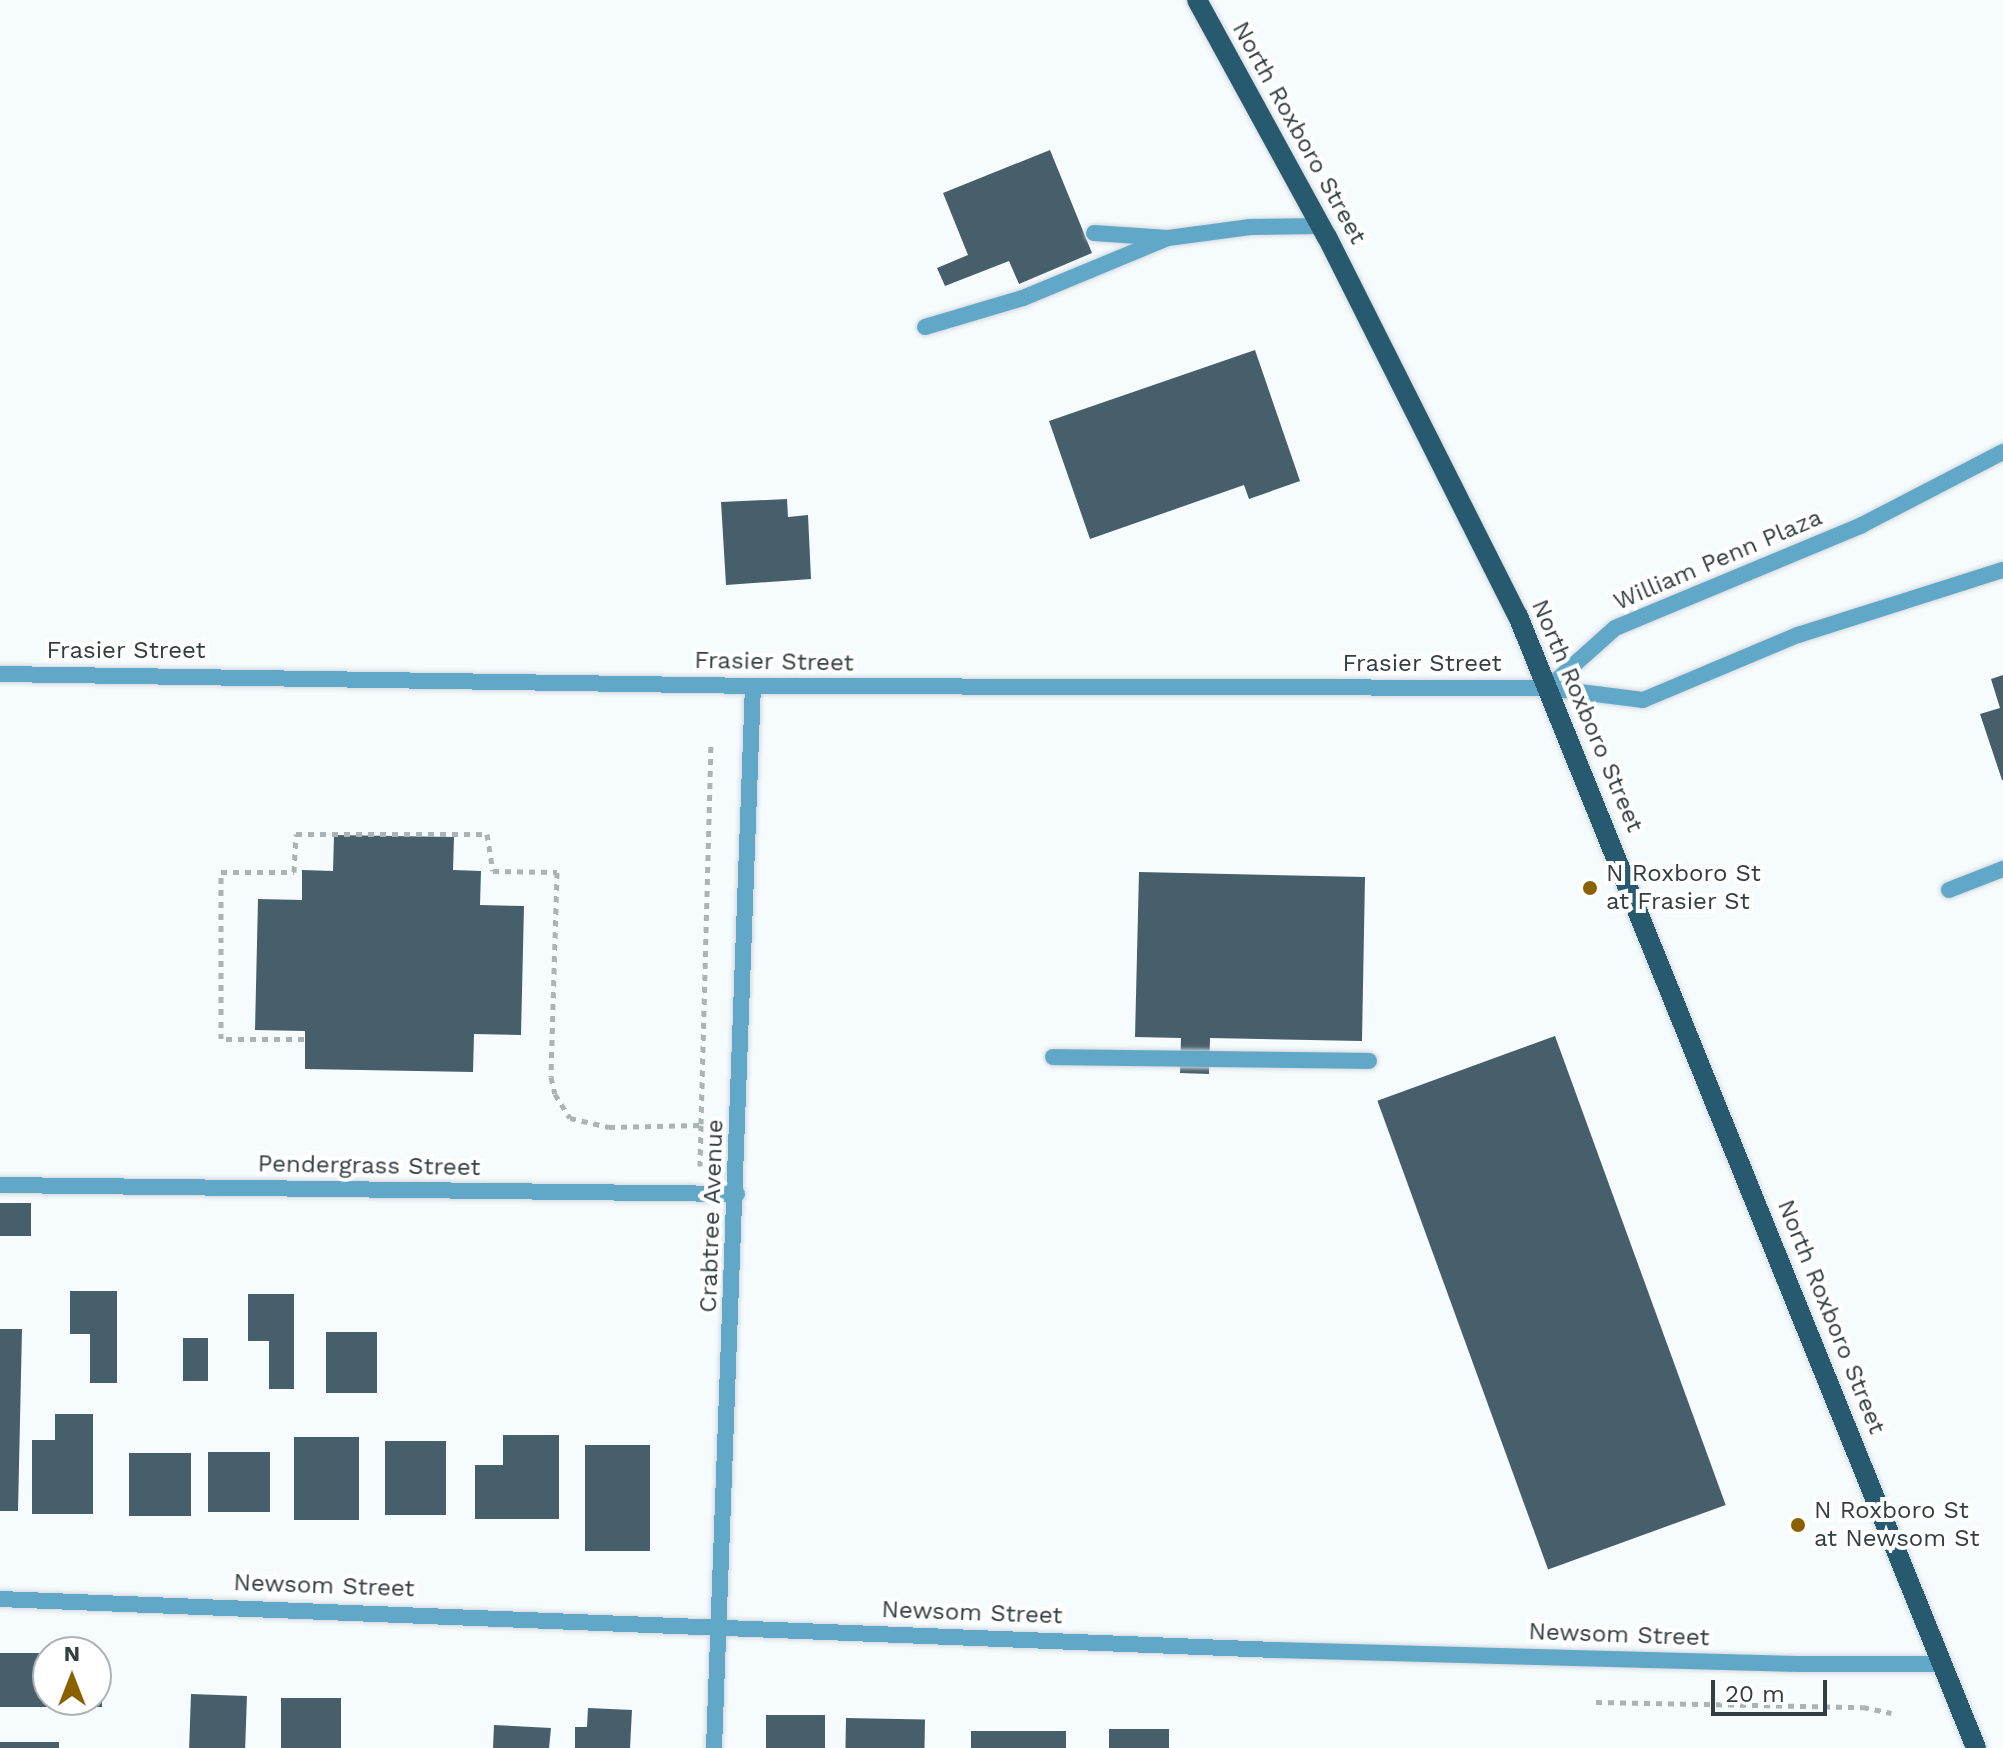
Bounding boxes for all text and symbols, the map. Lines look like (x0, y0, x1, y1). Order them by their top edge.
street label: North Roxboro Street (1226, 17, 1372, 249)
street label: William Penn Plaza (1610, 503, 1826, 617)
street label: North Roxboro Street (1525, 595, 1649, 837)
street label: Frasier Street (46, 637, 206, 665)
street label: Frasier Street (694, 646, 854, 678)
street label: Frasier Street (1342, 650, 1502, 678)
place label: N Roxboro St at Frasier St (1606, 860, 1761, 916)
marker: N Roxboro St at Frasier St (1581, 879, 1599, 897)
street label: Crabtree Avenue (694, 1118, 730, 1314)
street label: Pendergrass Street (257, 1150, 481, 1182)
street label: North Roxboro Street (1771, 1196, 1891, 1438)
place label: N Roxboro St at Newsom St (1814, 1497, 1980, 1553)
marker: N Roxboro St at Newsom St (1789, 1516, 1807, 1534)
street label: Newsom Street (233, 1568, 415, 1604)
street label: Newsom Street (881, 1595, 1063, 1631)
street label: Newsom Street (1528, 1617, 1710, 1653)
north arrow (32, 1636, 112, 1716)
text: N (64, 1641, 80, 1666)
scale bar (1715, 1664, 1831, 1714)
text: 20 m (1725, 1680, 1785, 1708)

